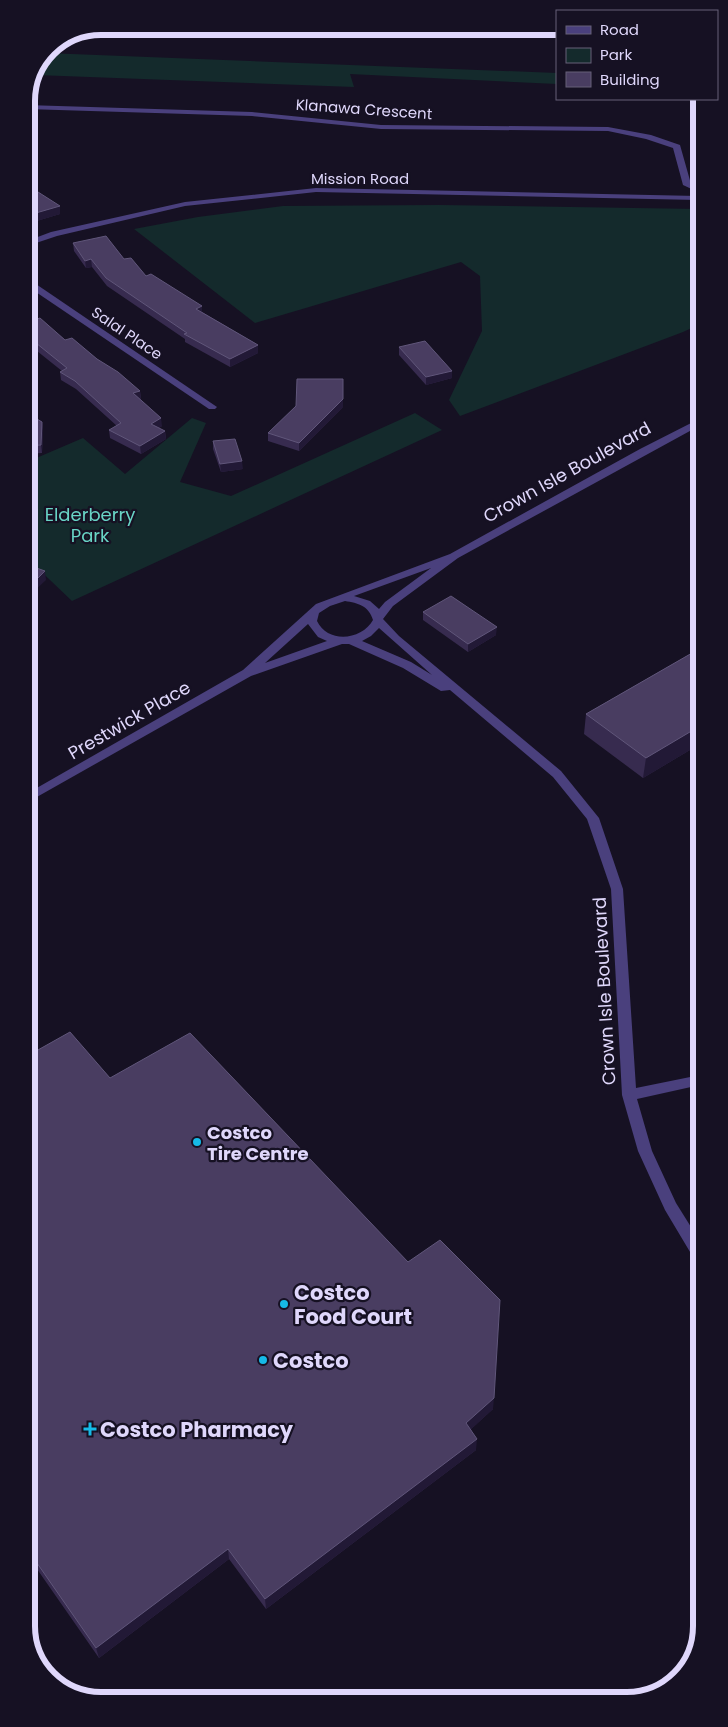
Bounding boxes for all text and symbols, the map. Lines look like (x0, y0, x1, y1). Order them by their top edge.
legend (556, 10, 718, 100)
text: Road (600, 19, 639, 40)
text: Park (600, 44, 632, 65)
text: Building (600, 69, 660, 90)
street label: Klanawa Crescent (295, 94, 433, 124)
street label: Mission Road (311, 168, 409, 189)
street label: Salal Place (87, 302, 167, 364)
street label: Crown Isle Boulevard (479, 415, 655, 529)
park label: Elderberry Park (45, 502, 135, 548)
street label: Prestwick Place (63, 675, 195, 765)
street label: Crown Isle Boulevard (587, 896, 621, 1086)
place label: Costco Tire Centre (207, 1120, 309, 1166)
marker: Costco Tire Centre (191, 1136, 203, 1148)
place label: Costco Food Court (294, 1278, 412, 1331)
marker: Costco Food Court (278, 1298, 290, 1310)
place label: Costco (273, 1346, 349, 1375)
marker: Costco (257, 1354, 269, 1366)
place label: Costco Pharmacy (100, 1415, 294, 1444)
marker: Costco Pharmacy (84, 1423, 96, 1435)

